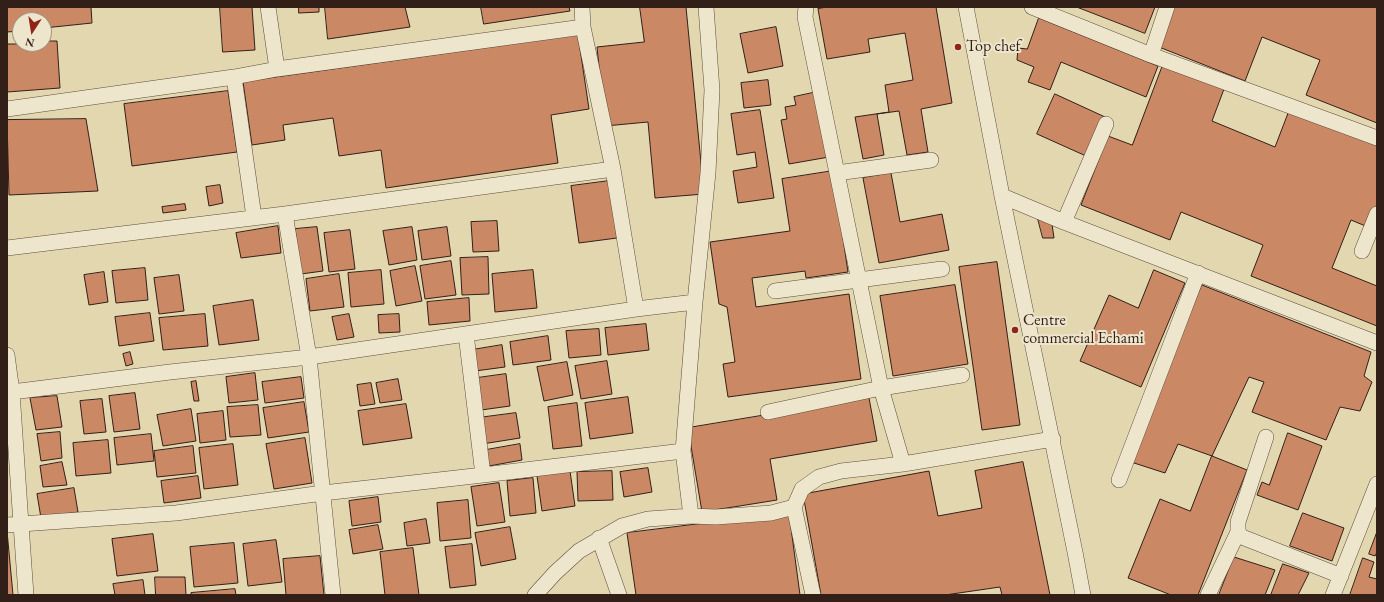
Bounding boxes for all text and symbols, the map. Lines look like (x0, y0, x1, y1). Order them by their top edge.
north arrow (12, 12, 52, 52)
text: N (24, 35, 36, 51)
place label: Top chef (966, 37, 1021, 57)
marker: Top chef (953, 42, 963, 52)
place label: Centre commercial Echami (1023, 311, 1144, 349)
marker: Centre commercial Echami (1010, 325, 1020, 335)

